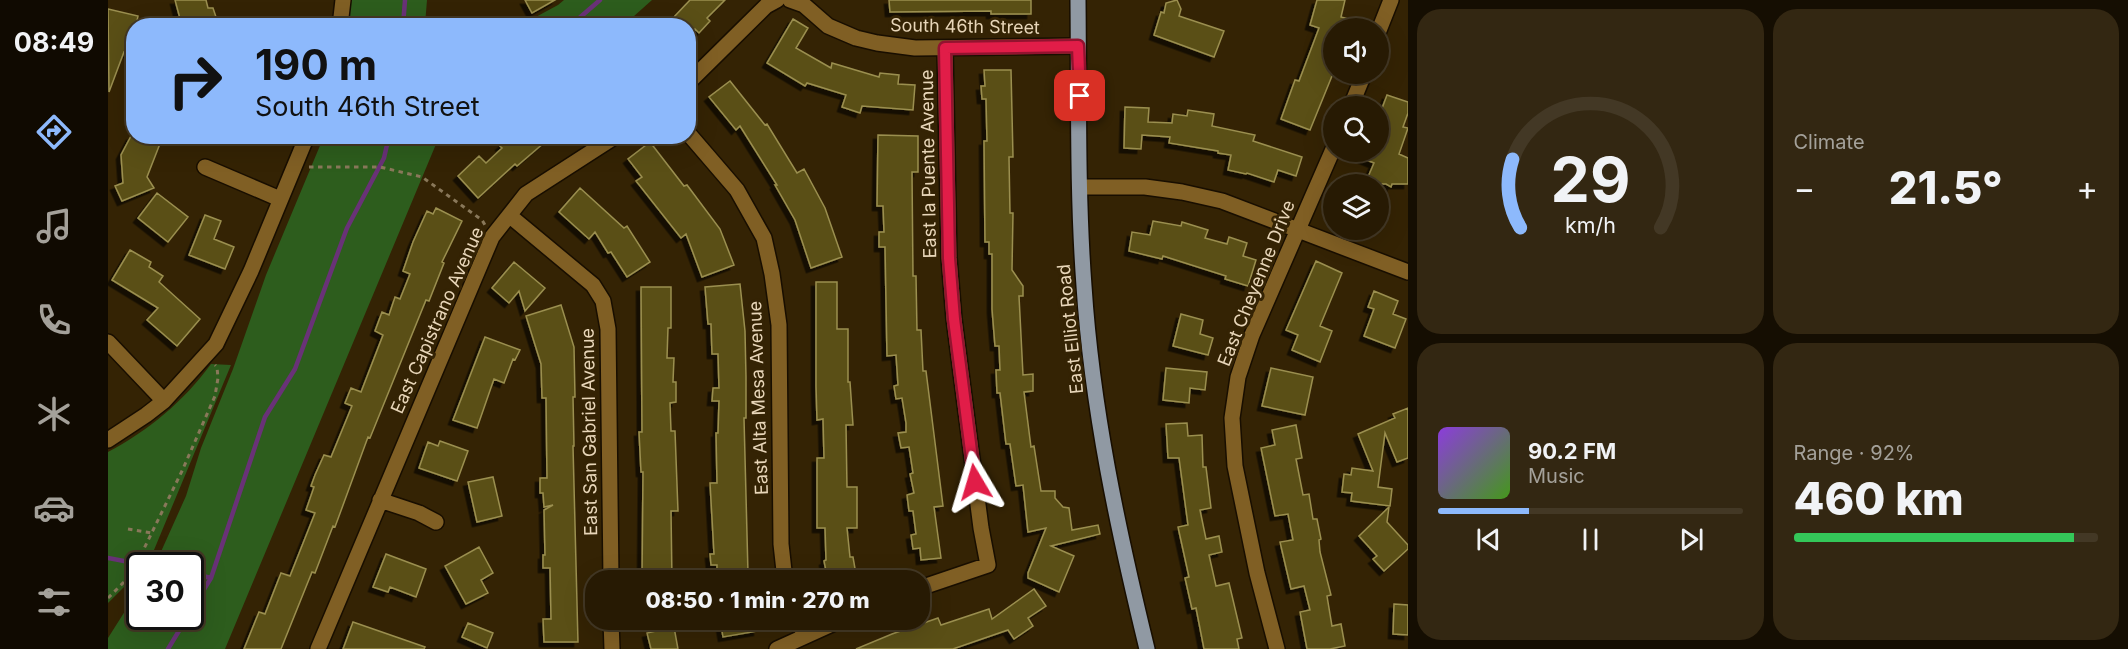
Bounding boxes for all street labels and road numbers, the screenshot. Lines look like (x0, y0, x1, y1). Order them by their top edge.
street label: South 46th Street (890, 14, 1040, 38)
street label: East la Puente Avenue (916, 69, 940, 259)
street label: East Cheyenne Drive (1213, 197, 1299, 369)
street label: East Capistrano Avenue (386, 223, 488, 417)
street label: East Elliot Road (1053, 263, 1087, 395)
street label: East Alta Mesa Avenue (744, 301, 772, 495)
street label: East San Gabriel Avenue (577, 328, 601, 536)

